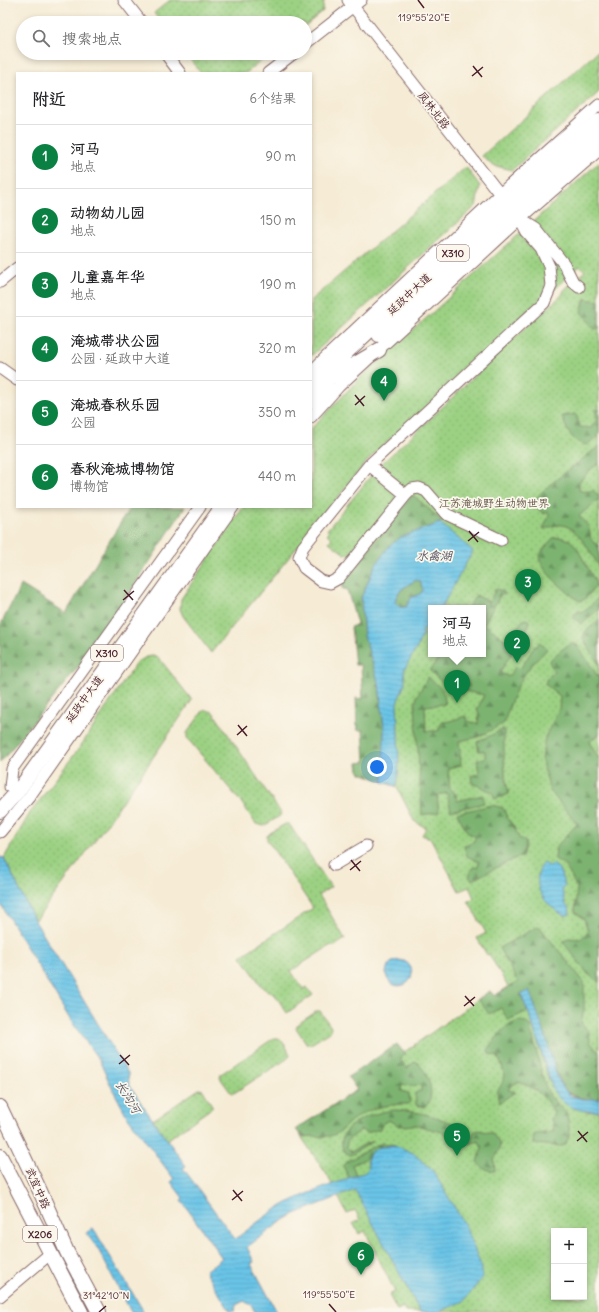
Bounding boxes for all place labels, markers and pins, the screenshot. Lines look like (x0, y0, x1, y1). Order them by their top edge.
pin: 4 (371, 368, 397, 401)
pin: 3 (515, 569, 541, 602)
pin: 2 (504, 630, 530, 663)
pin: 1 (444, 670, 470, 703)
pin: 5 (444, 1123, 470, 1156)
pin: 6 (348, 1242, 374, 1275)

